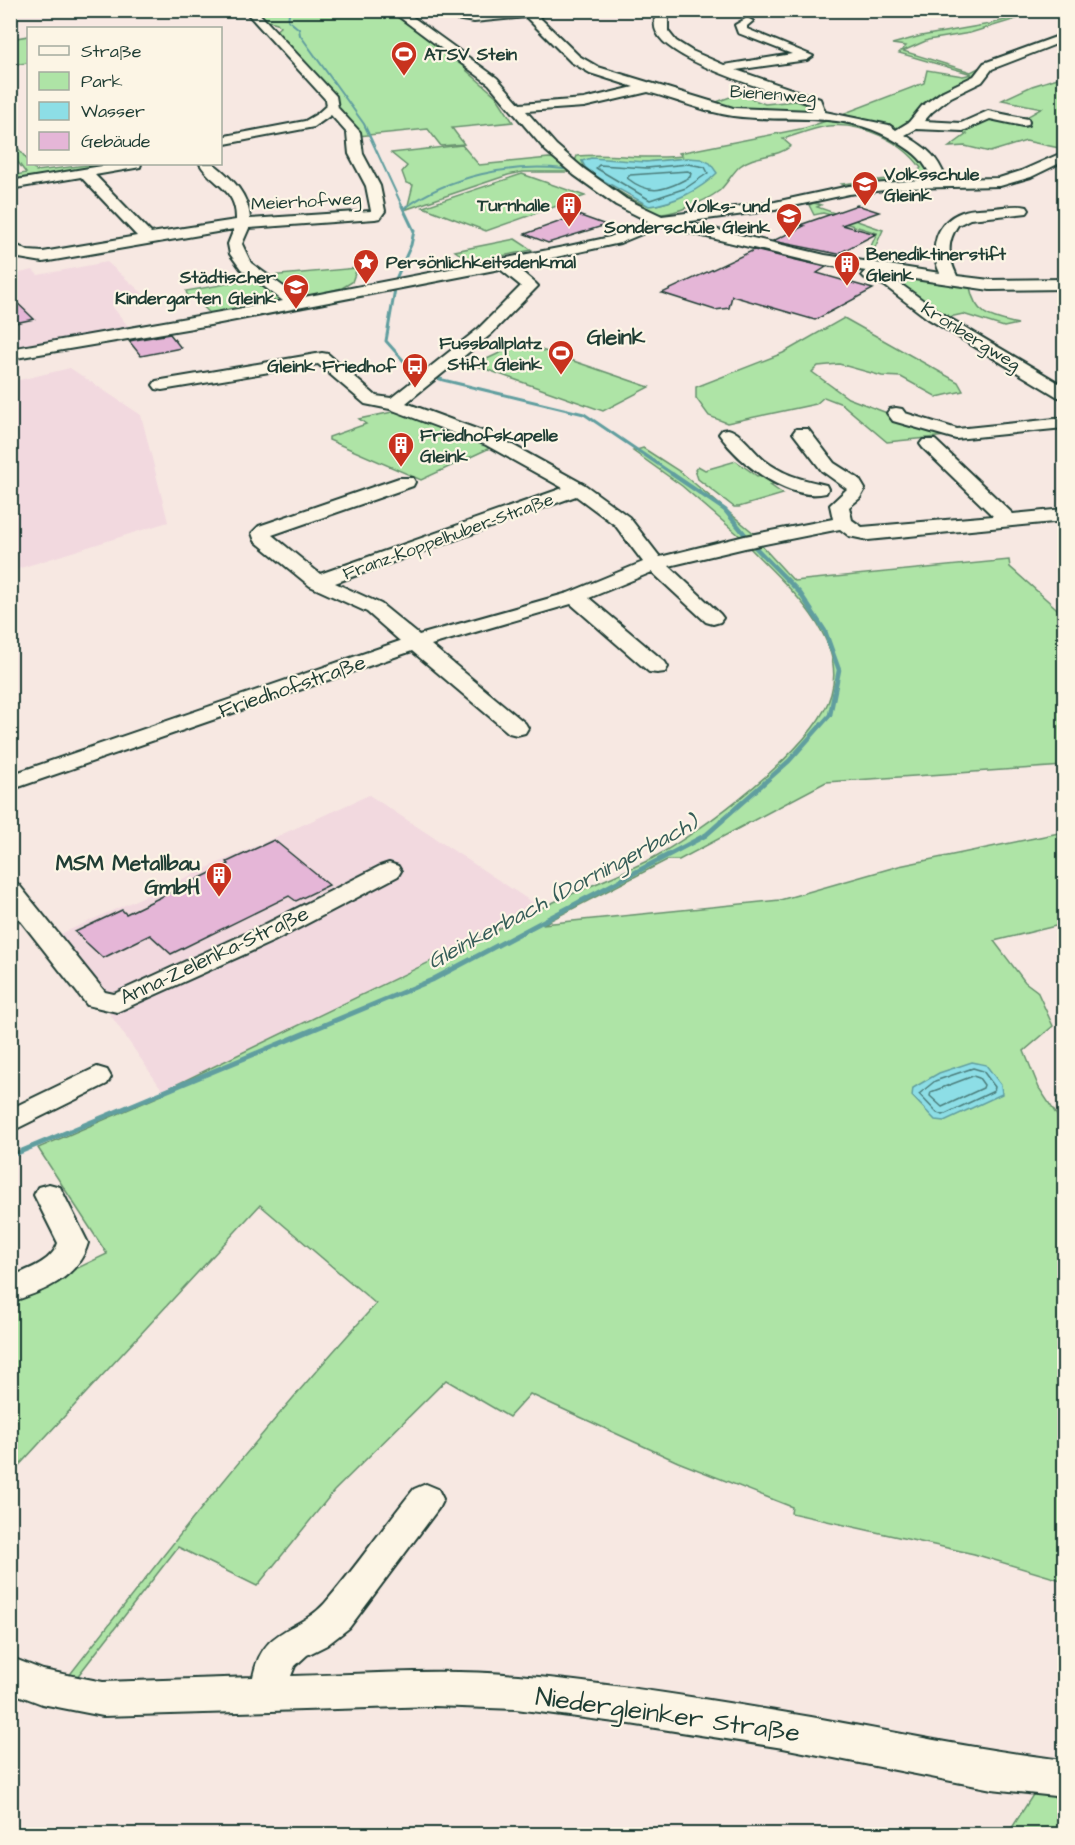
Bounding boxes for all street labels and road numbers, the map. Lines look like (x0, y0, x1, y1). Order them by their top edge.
street label: Bienenweg (729, 79, 817, 111)
street label: Meierhofweg (250, 186, 362, 218)
street label: Kronbergweg (916, 296, 1025, 378)
street label: Franz-Koppelhuber-Straße (339, 487, 557, 586)
street label: Friedhofstraße (215, 648, 370, 725)
street label: Anna-Zelenka-Straße (115, 899, 313, 1012)
street label: Niedergleinker Straße (533, 1679, 802, 1753)

